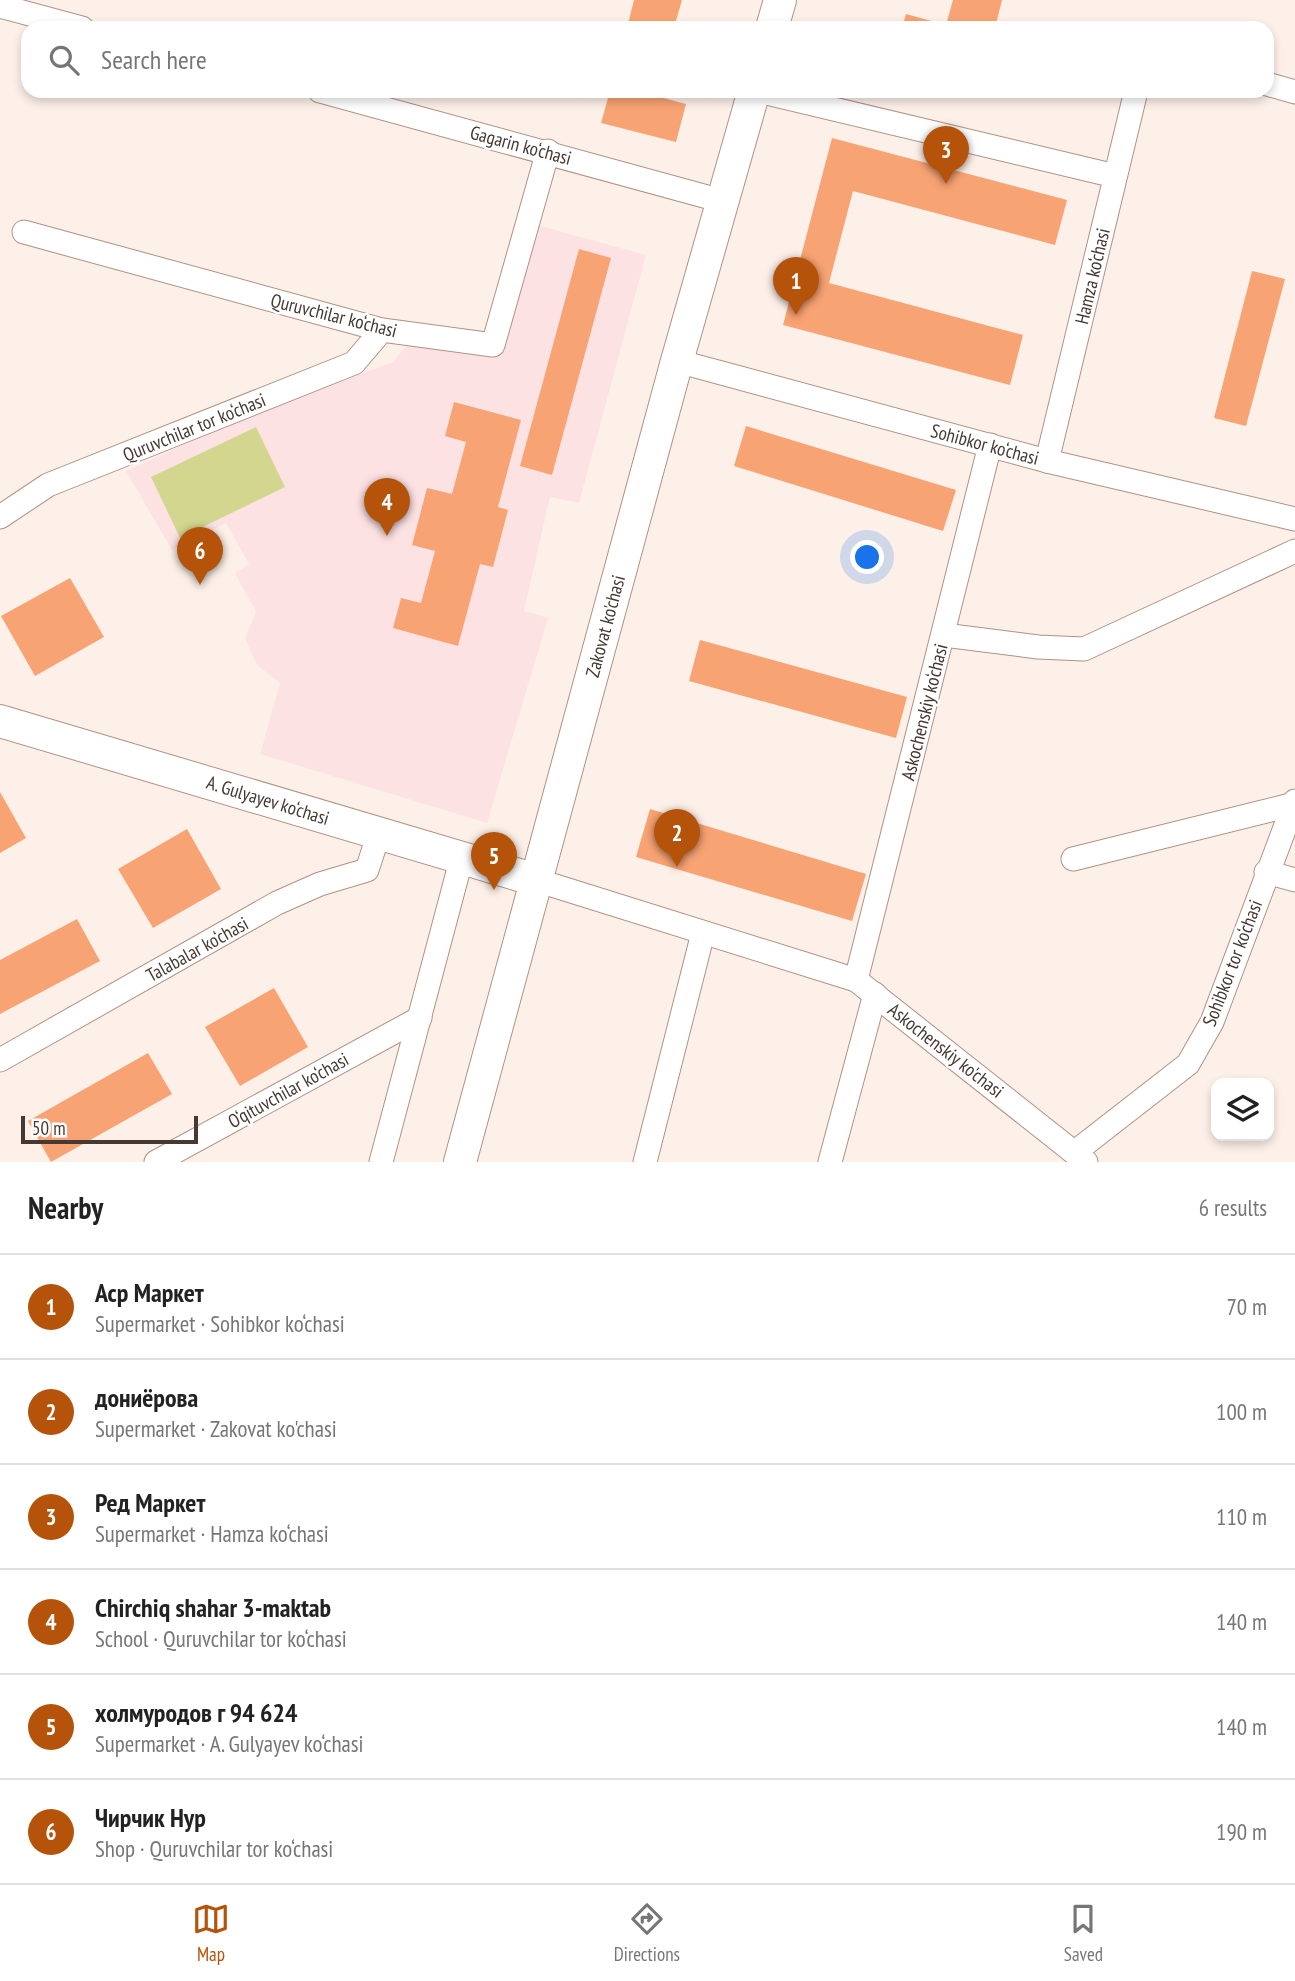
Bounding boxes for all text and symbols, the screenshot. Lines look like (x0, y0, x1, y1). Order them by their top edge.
search box (21, 21, 1274, 98)
icon: search (45, 41, 83, 79)
text: Search here (101, 43, 207, 76)
street label: Gagarin ko‘chasi (468, 120, 574, 170)
pin: 3 (923, 126, 969, 184)
street label: Hamza ko‘chasi (1069, 226, 1115, 326)
pin: 1 (773, 257, 819, 315)
street label: Quruvchilar ko‘chasi (268, 288, 400, 342)
street label: Quruvchilar tor ko‘chasi (119, 387, 269, 467)
street label: Sohibkor ko‘chasi (928, 418, 1042, 470)
pin: 4 (364, 478, 410, 536)
pin: 6 (177, 527, 223, 585)
your location (850, 540, 884, 574)
street label: Zakovat ko'chasi (580, 572, 630, 680)
street label: Askochenskiy ko‘chasi (895, 641, 953, 783)
street label: A. Gulyayev ko‘chasi (204, 770, 332, 830)
pin: 2 (654, 809, 700, 867)
pin: 5 (471, 832, 517, 890)
street label: Sohibkor tor ko‘chasi (1197, 896, 1267, 1030)
street label: Talabalar ko‘chasi (142, 911, 252, 987)
street label: Askochenskiy ko'chasi (883, 997, 1009, 1103)
street label: O‘qituvchilar ko‘chasi (223, 1047, 353, 1133)
map controls (1211, 1078, 1274, 1141)
button: layers (1211, 1078, 1274, 1141)
scale bar (21, 1113, 198, 1145)
text: 50 m (32, 1116, 66, 1140)
text: Nearby (28, 1188, 103, 1227)
text: 6 results (1199, 1193, 1267, 1222)
text: Аср Маркет (95, 1276, 204, 1309)
text: 1 (46, 1292, 57, 1321)
text: 70 m (1226, 1292, 1267, 1321)
text: Supermarket · Sohibkor ko‘chasi (95, 1309, 345, 1338)
text: дониёрова (95, 1381, 198, 1414)
text: 2 (46, 1397, 57, 1426)
text: 100 m (1216, 1397, 1267, 1426)
text: Supermarket · Zakovat ko'chasi (95, 1414, 337, 1443)
text: Ред Маркет (95, 1486, 205, 1519)
text: 3 (46, 1502, 57, 1531)
text: 110 m (1216, 1502, 1267, 1531)
text: Supermarket · Hamza ko‘chasi (95, 1519, 329, 1548)
text: Chirchiq shahar 3-maktab (95, 1591, 331, 1624)
text: 4 (46, 1607, 57, 1636)
text: 140 m (1216, 1607, 1267, 1636)
text: School · Quruvchilar tor ko‘chasi (95, 1624, 347, 1653)
text: холмуродов г 94 624 (95, 1696, 297, 1729)
text: 5 (46, 1712, 57, 1741)
text: 140 m (1216, 1712, 1267, 1741)
text: Supermarket · A. Gulyayev ko‘chasi (95, 1729, 364, 1758)
text: Чирчик Нур (95, 1801, 206, 1834)
text: 6 (46, 1817, 57, 1846)
text: 190 m (1216, 1817, 1267, 1846)
text: Shop · Quruvchilar tor ko‘chasi (95, 1834, 333, 1863)
tab: Map (192, 1900, 230, 1966)
tab: Directions (614, 1900, 680, 1966)
tab: Saved (1064, 1900, 1103, 1966)

